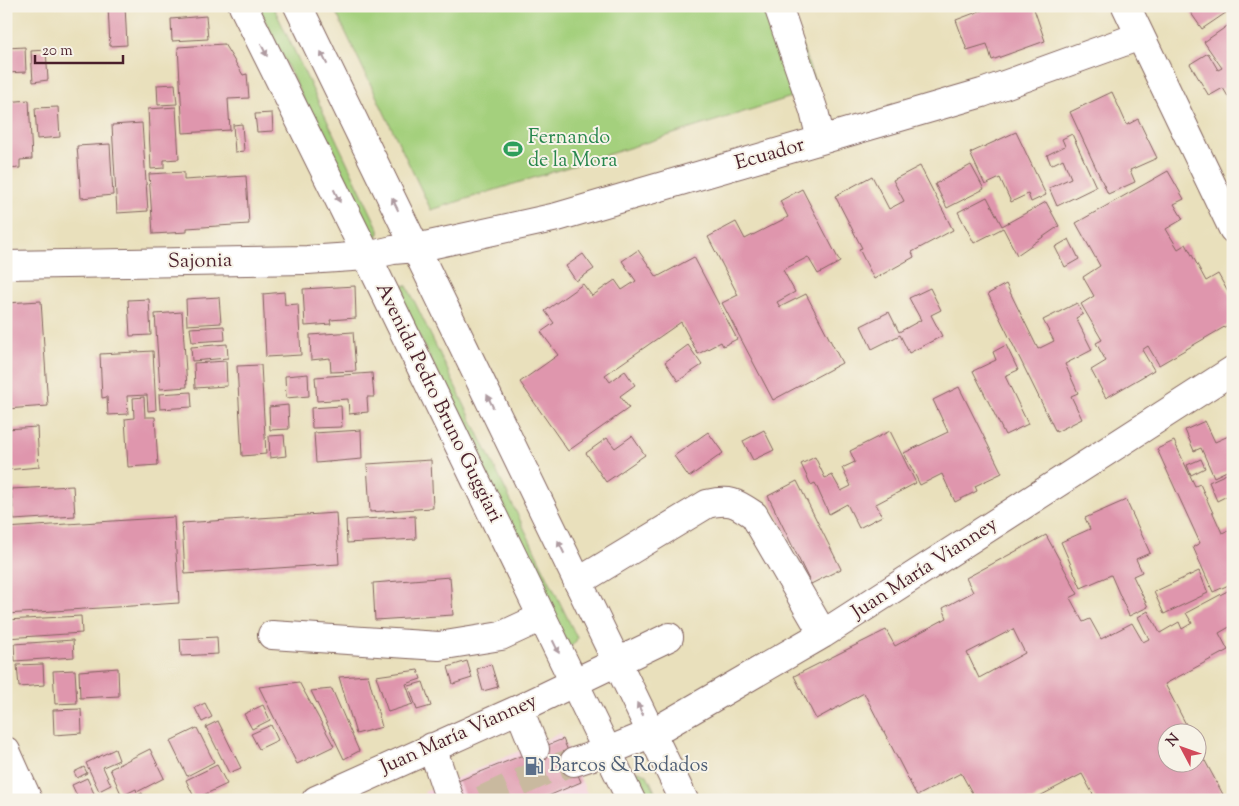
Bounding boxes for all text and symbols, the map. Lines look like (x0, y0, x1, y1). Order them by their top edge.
scale bar (35, 32, 122, 64)
text: 20 m (42, 41, 73, 62)
one-way arrow (261, 43, 269, 57)
one-way arrow (319, 51, 327, 65)
place label: Fernando de la Mora (528, 124, 617, 176)
street label: Ecuador (732, 131, 809, 179)
sports icon: Fernando de la Mora (502, 138, 524, 160)
one-way arrow (332, 188, 341, 203)
one-way arrow (391, 197, 399, 211)
street label: Sajonia (168, 247, 232, 277)
street label: Avenida Pedro Bruno Guggiari (367, 278, 509, 528)
one-way arrow (486, 394, 494, 408)
street label: Juan María Vianney (845, 511, 1004, 628)
one-way arrow (557, 540, 565, 554)
one-way arrow (552, 639, 560, 654)
street label: Juan María Vianney (375, 687, 542, 783)
one-way arrow (636, 701, 644, 716)
north arrow (1156, 724, 1206, 774)
text: N (1162, 730, 1185, 752)
place label: Barcos & Rodados (549, 752, 708, 781)
fuel station icon: Barcos & Rodados (523, 755, 545, 777)

